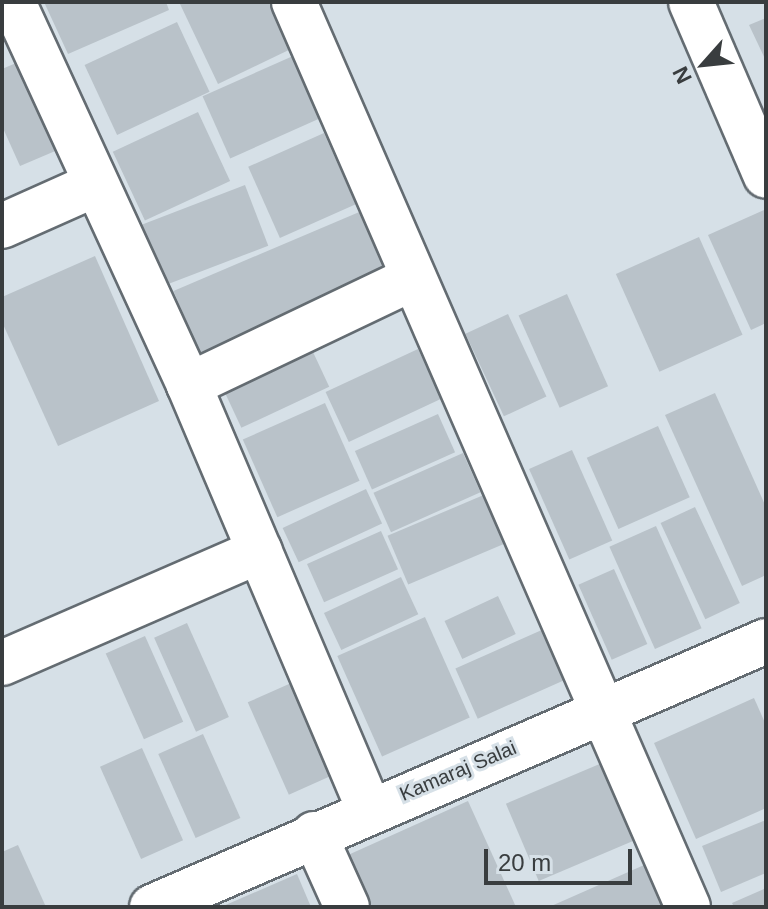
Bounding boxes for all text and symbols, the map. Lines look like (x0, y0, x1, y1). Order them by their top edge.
north arrow (664, 24, 744, 104)
text: N (667, 62, 697, 88)
street label: Kamaraj Salai (396, 736, 520, 806)
scale bar (488, 833, 636, 883)
text: 20 m (498, 849, 551, 876)

